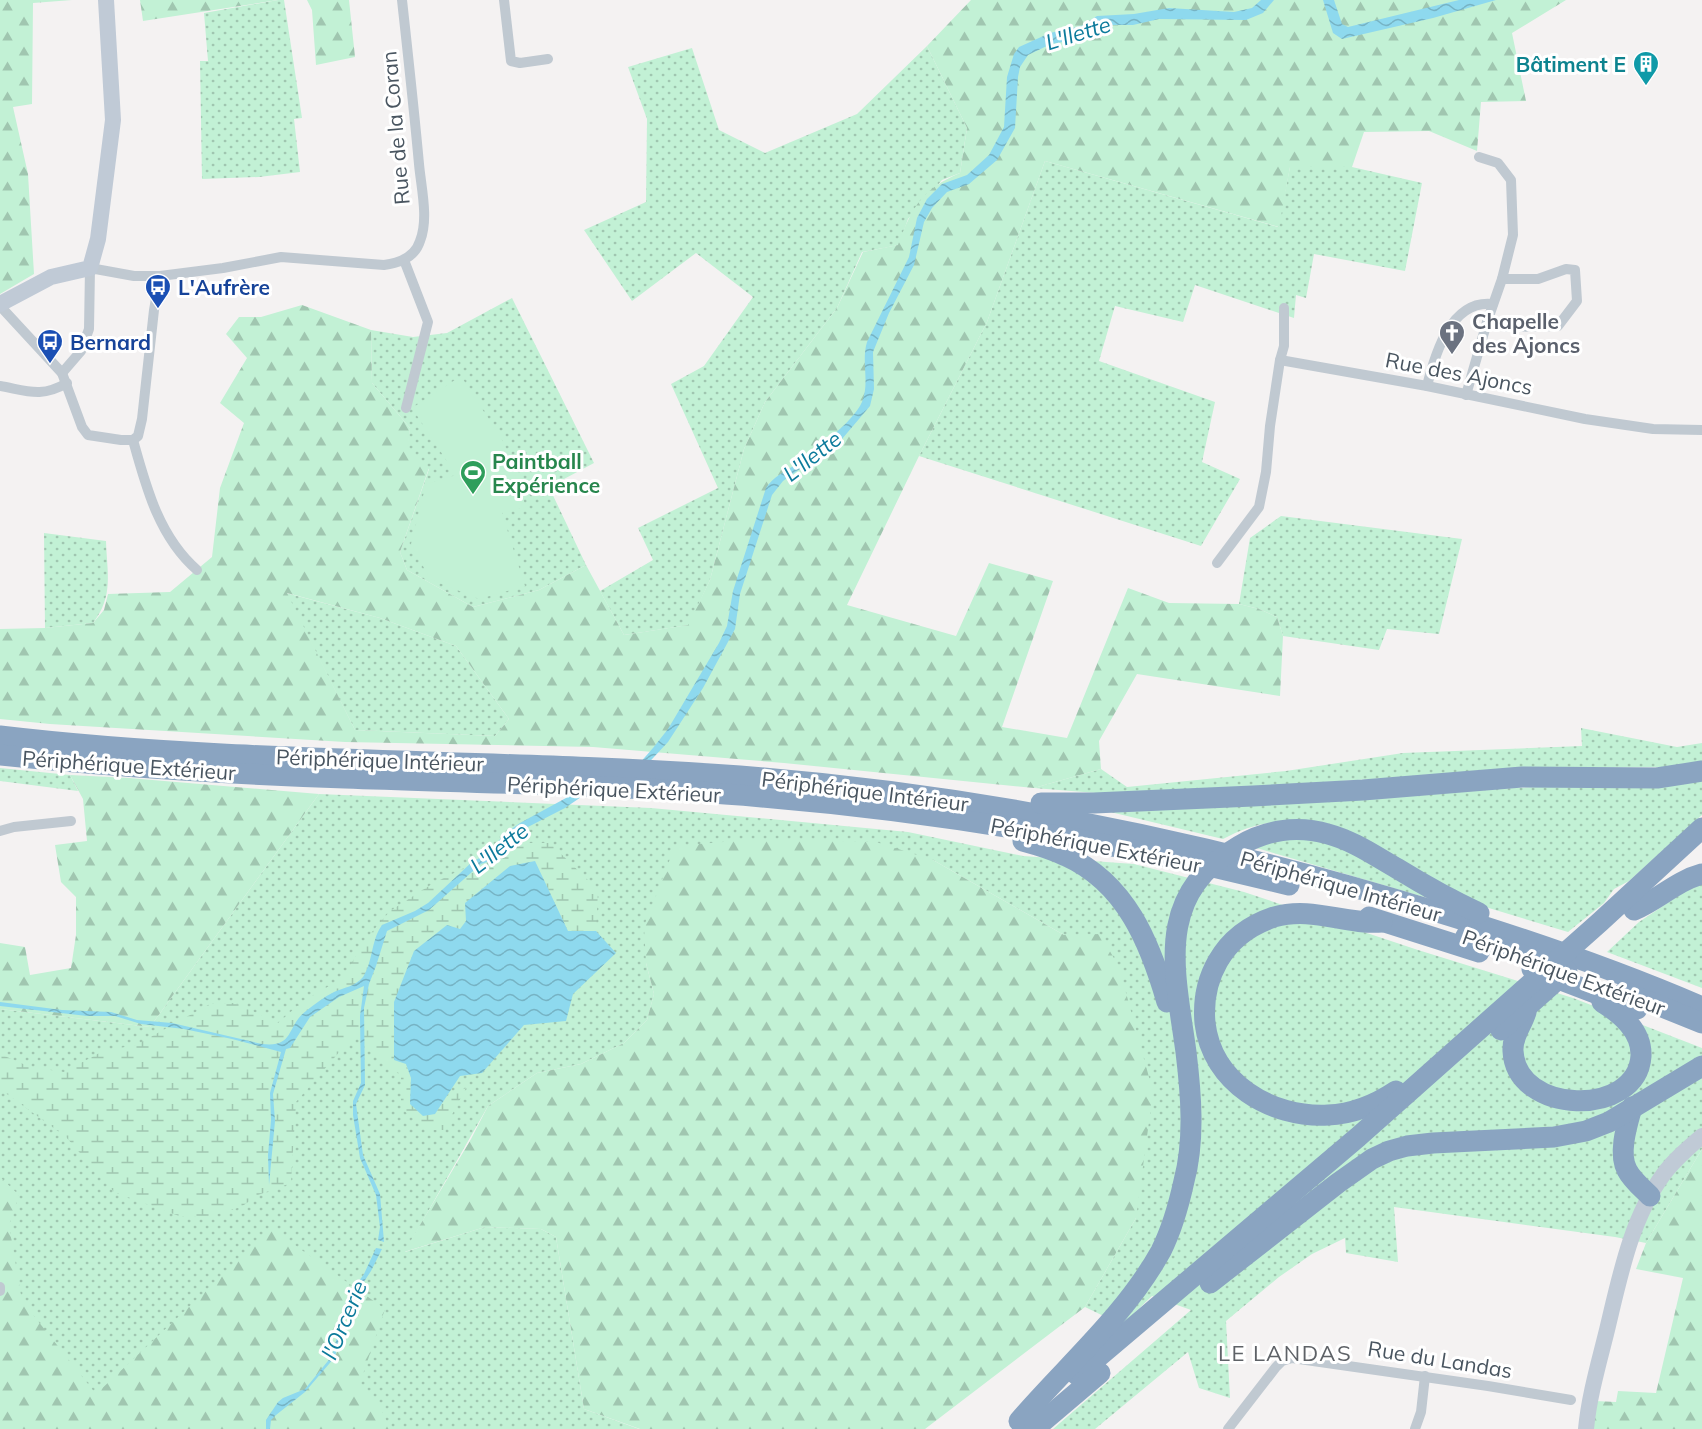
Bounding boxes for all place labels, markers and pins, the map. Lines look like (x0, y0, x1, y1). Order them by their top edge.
building icon: Bâtiment E (1631, 49, 1661, 87)
place label: Bâtiment E (1516, 51, 1626, 77)
bus stop icon: L'Aufrère (143, 272, 173, 310)
place label: L'Aufrère (178, 274, 270, 300)
place label: Chapelle des Ajoncs (1472, 308, 1580, 358)
church icon: Chapelle des Ajoncs (1437, 318, 1467, 356)
bus stop icon: Bernard (35, 327, 65, 365)
place label: Bernard (70, 329, 151, 355)
place label: Paintball Expérience (492, 448, 600, 498)
sports icon: Paintball Expérience (458, 458, 488, 496)

